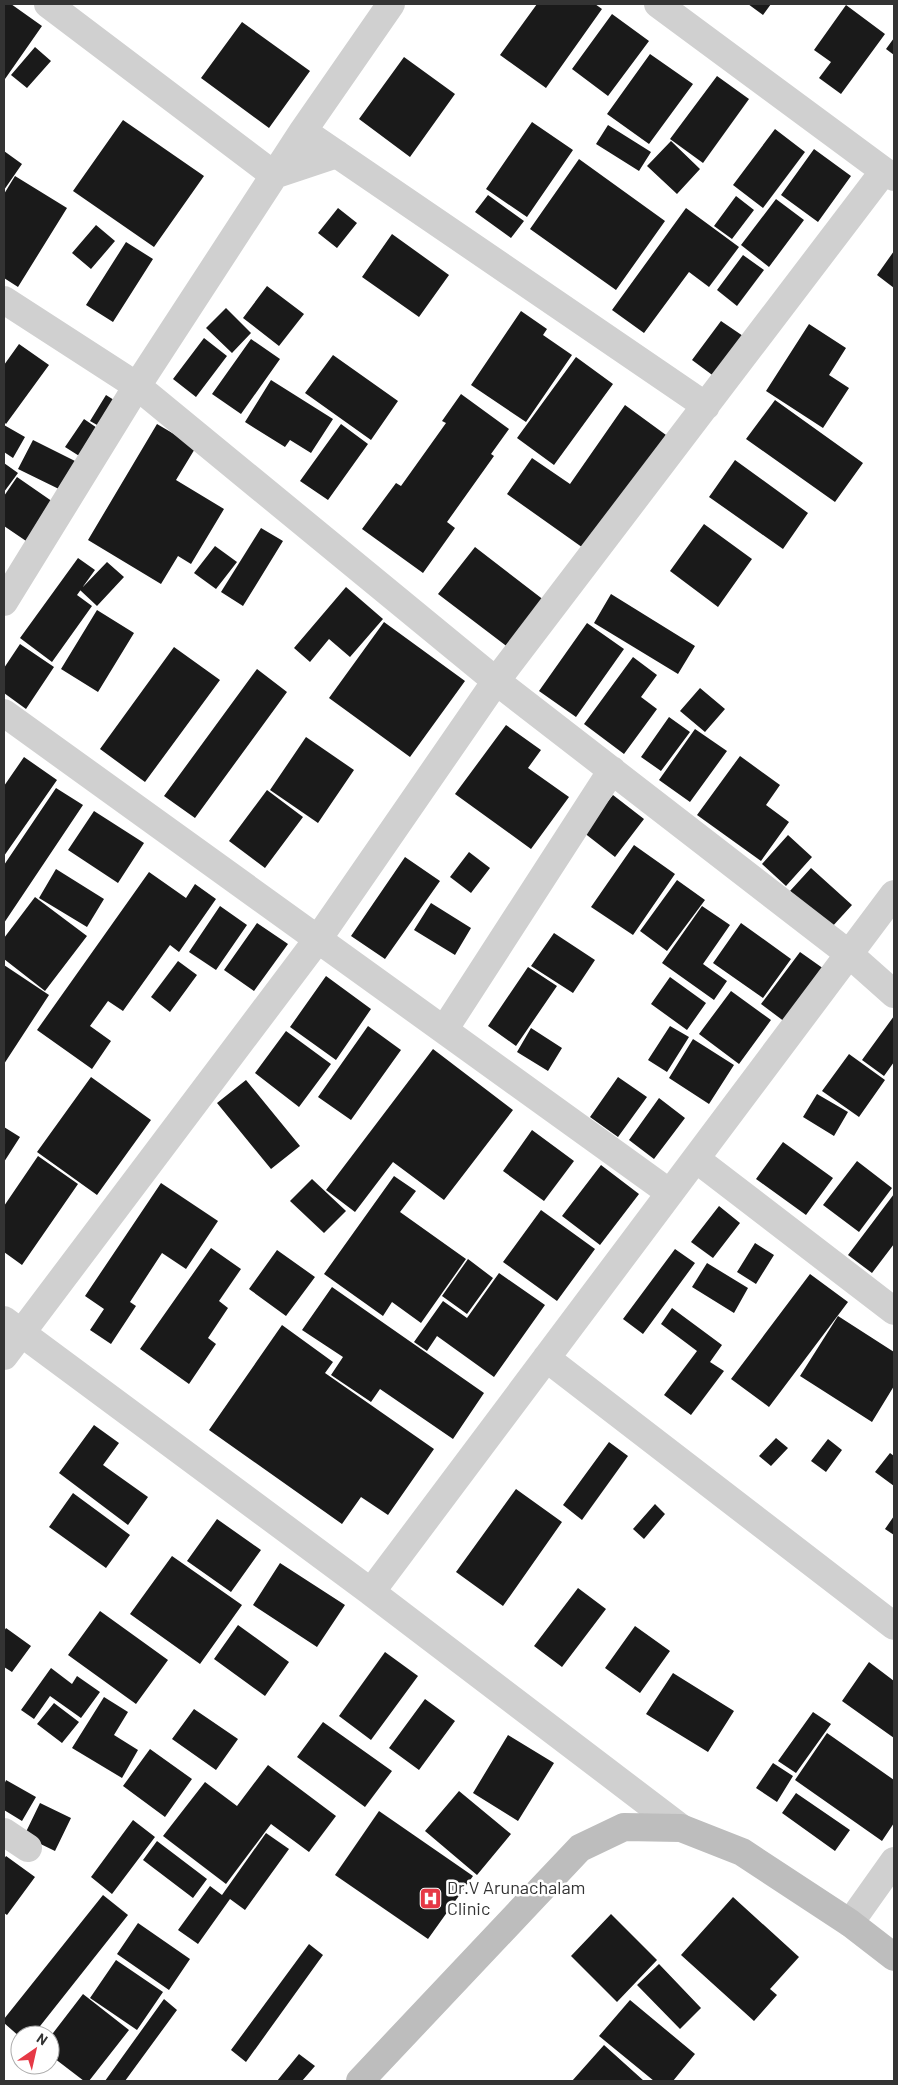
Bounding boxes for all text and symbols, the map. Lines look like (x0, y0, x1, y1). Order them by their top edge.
place label: Dr.V Arunachalam Clinic (447, 1876, 586, 1919)
hospital icon: Dr.V Arunachalam Clinic (419, 1886, 443, 1910)
north arrow (10, 2025, 60, 2075)
text: N (34, 2029, 51, 2048)

